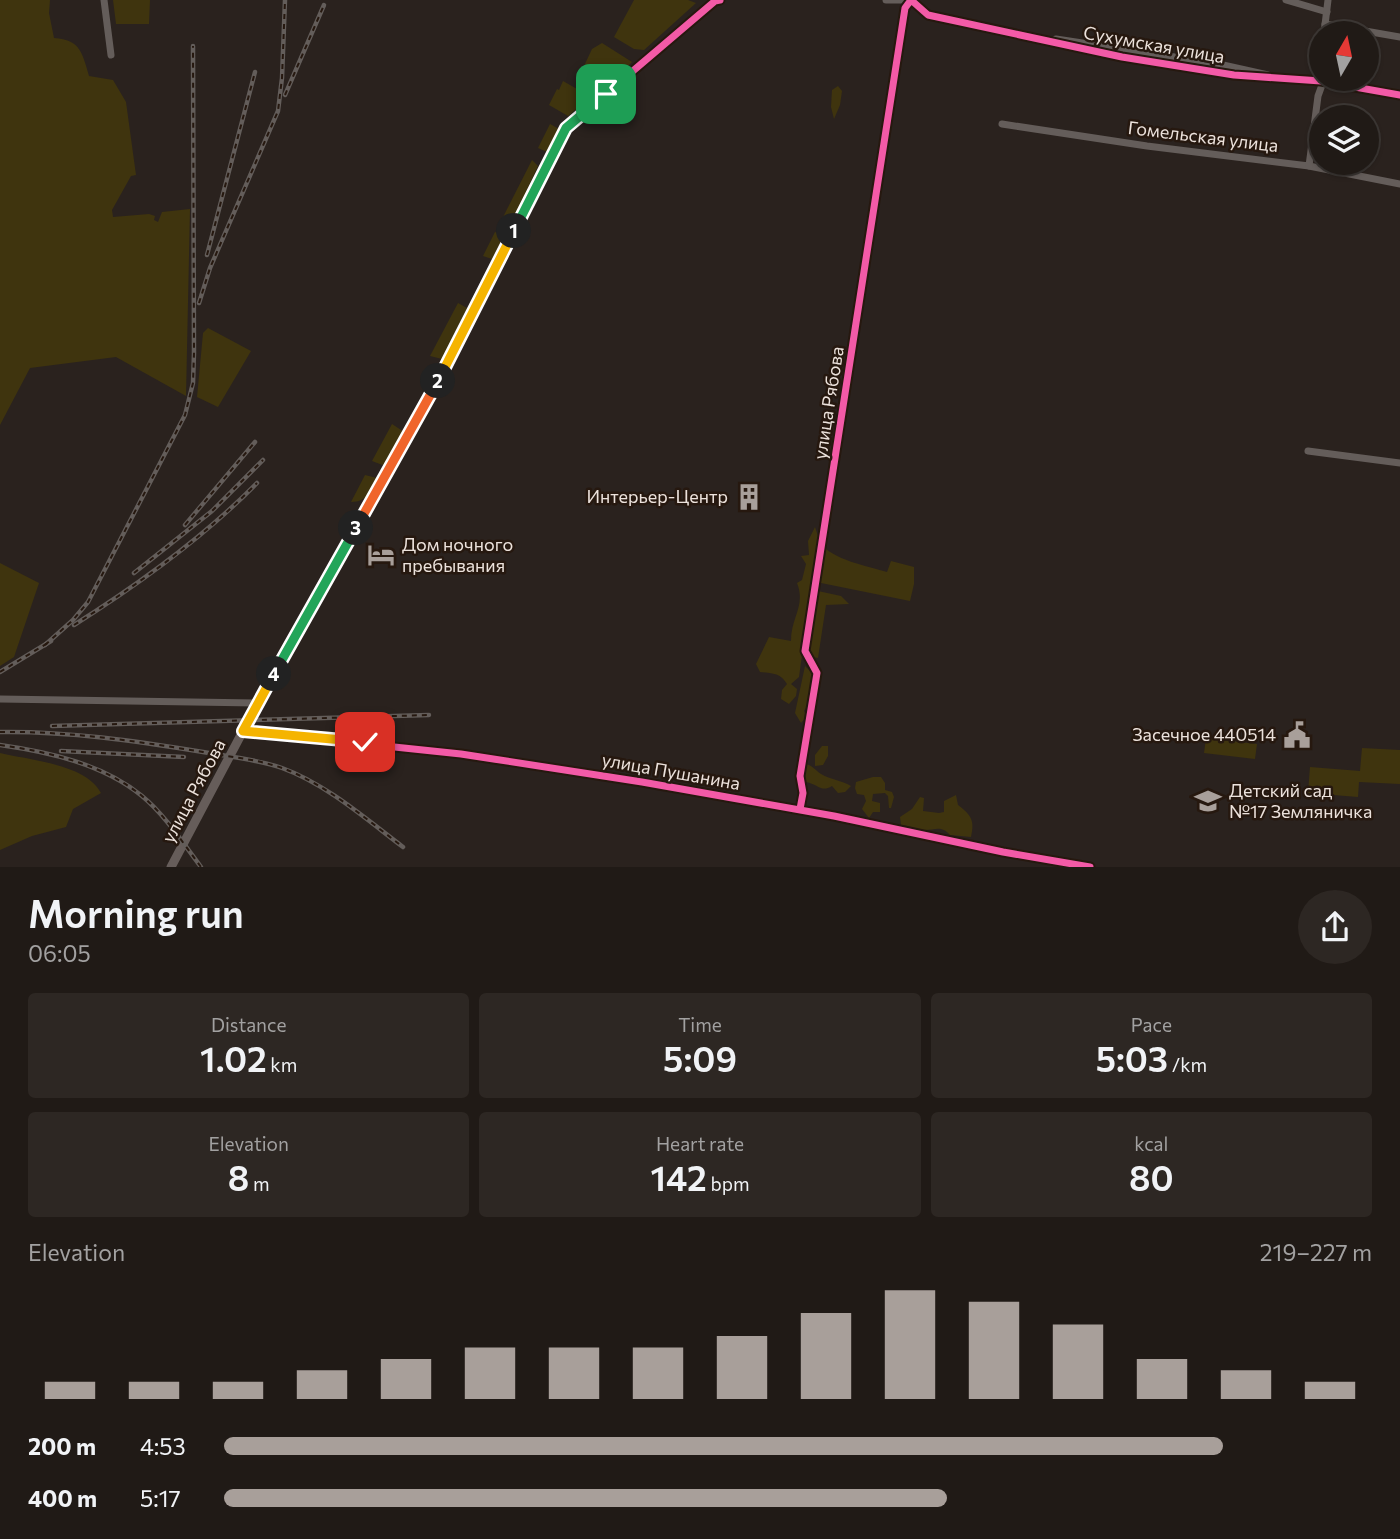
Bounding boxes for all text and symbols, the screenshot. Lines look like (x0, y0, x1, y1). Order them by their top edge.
street label: Сухумская улица (1082, 21, 1226, 67)
north arrow (1309, 21, 1379, 91)
map controls (1309, 21, 1379, 175)
pin (576, 64, 636, 124)
icon: arrive (587, 75, 625, 113)
button: layers (1309, 105, 1379, 175)
street label: Гомельская улица (1127, 116, 1280, 156)
pin: 1 (496, 214, 532, 248)
text: 1 (509, 219, 518, 242)
street label: улица Рябова (808, 345, 848, 461)
pin: 2 (420, 364, 456, 398)
text: 2 (432, 369, 443, 392)
building icon: Интерьер-Центр (734, 482, 764, 512)
place label: Интерьер-Центр (586, 485, 728, 507)
pin: 3 (338, 510, 374, 546)
text: 3 (350, 516, 361, 539)
place label: Дом ночного пребывания (402, 533, 513, 576)
hotel icon: Дом ночного пребывания (366, 540, 396, 570)
pin: 4 (256, 656, 292, 692)
text: 4 (268, 662, 279, 685)
pin (335, 712, 395, 772)
public building icon: Засечное 440514 (1282, 720, 1312, 750)
icon: check (346, 723, 384, 761)
place label: Засечное 440514 (1132, 723, 1276, 745)
street label: улица Рябова (157, 735, 230, 846)
street label: улица Пушанина (600, 748, 742, 794)
place label: Детский сад №17 Земляничка (1229, 779, 1372, 822)
school or university icon: Детский сад №17 Земляничка (1193, 786, 1223, 816)
text: Morning run (28, 889, 244, 936)
button: share (1298, 890, 1372, 964)
text: 06:05 (28, 939, 91, 967)
text: Distance (211, 1013, 286, 1036)
text: Time (678, 1013, 722, 1036)
text: Pace (1131, 1013, 1172, 1036)
text: 1.02 (200, 1036, 267, 1079)
text: 5:09 (663, 1036, 737, 1079)
text: 5:03 (1096, 1036, 1168, 1079)
text: km (267, 1053, 297, 1076)
text: /km (1168, 1053, 1207, 1076)
text: Elevation (209, 1132, 289, 1155)
text: Heart rate (656, 1132, 744, 1155)
text: kcal (1134, 1132, 1168, 1155)
text: 8 (228, 1155, 249, 1198)
text: 142 (651, 1155, 707, 1198)
text: 80 (1129, 1155, 1174, 1198)
text: m (249, 1172, 270, 1195)
text: bpm (707, 1172, 749, 1195)
text: Elevation (28, 1238, 125, 1266)
text: 219–227 m (1260, 1238, 1372, 1266)
text: 200 m (28, 1432, 96, 1460)
text: 4:53 (140, 1432, 186, 1460)
text: 400 m (28, 1484, 97, 1512)
text: 5:17 (140, 1484, 181, 1512)

